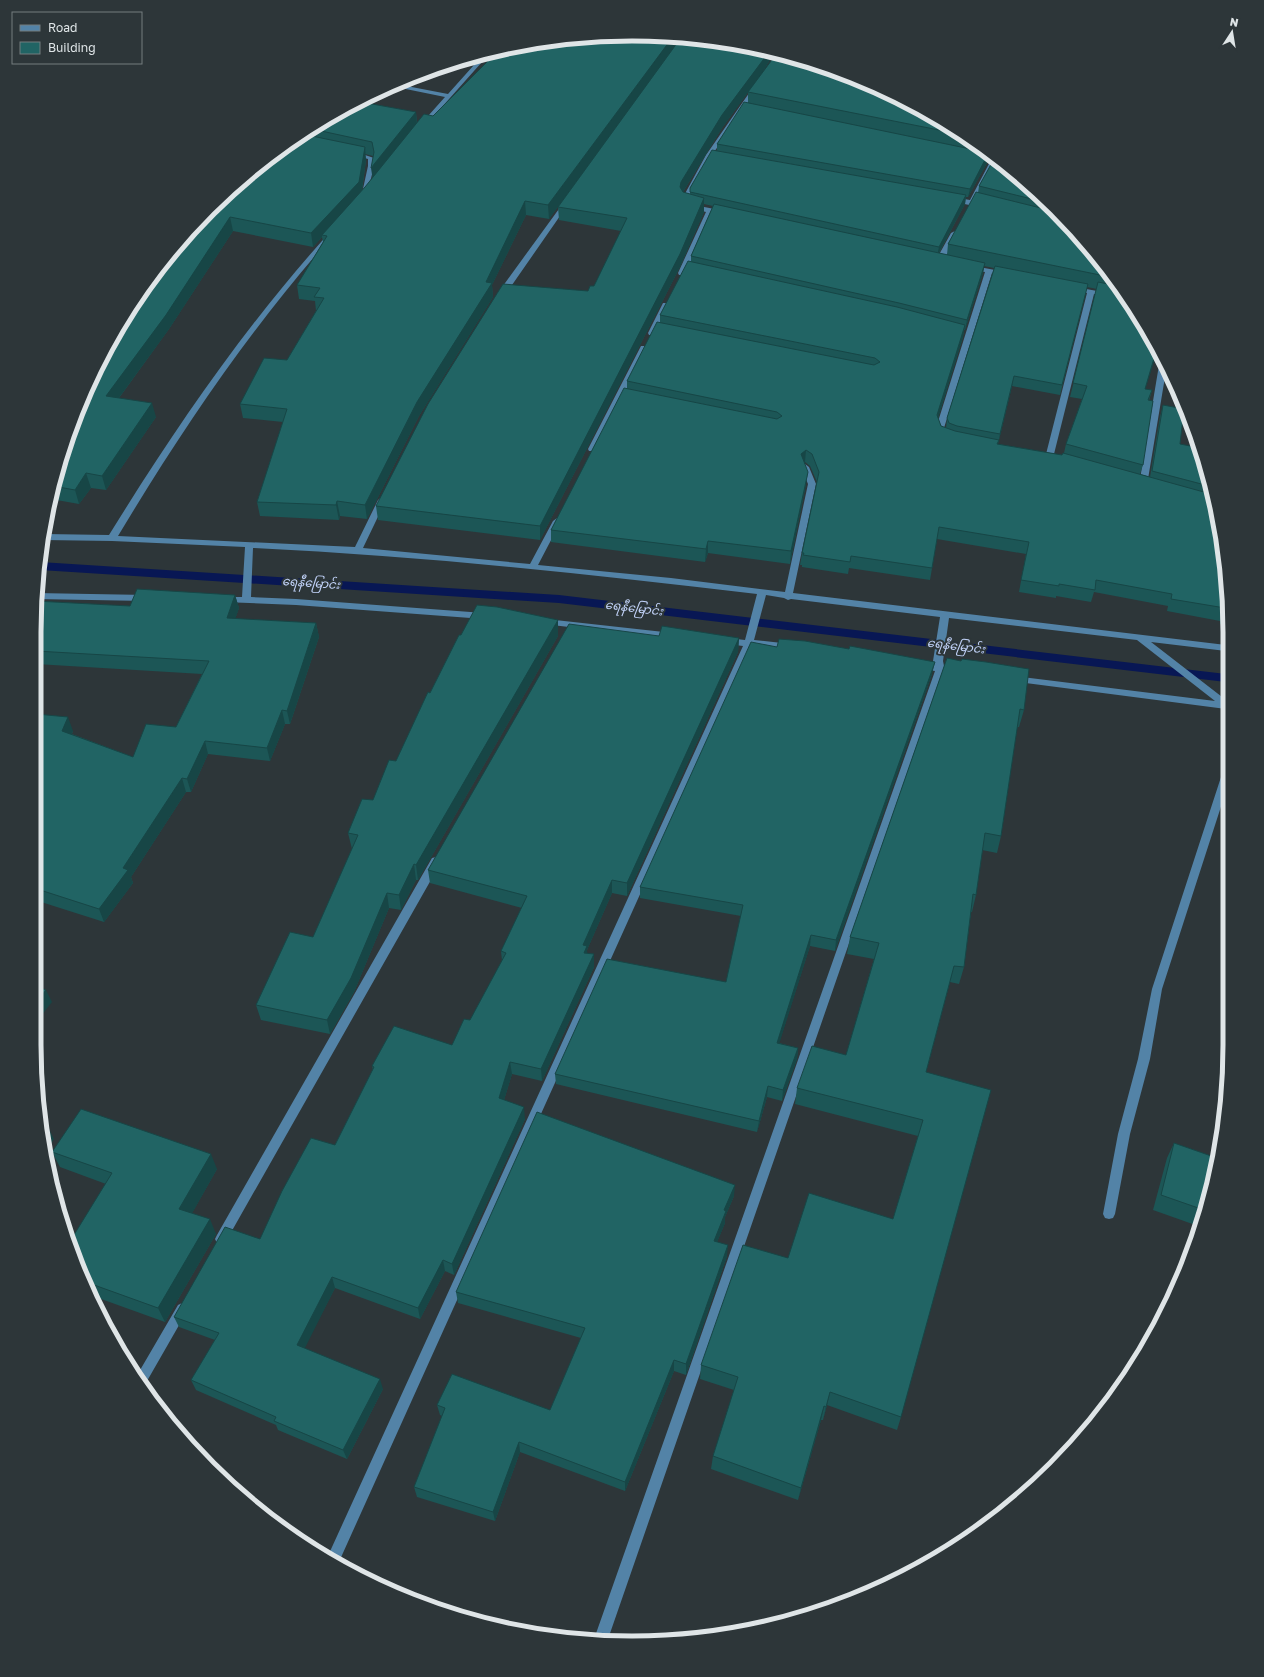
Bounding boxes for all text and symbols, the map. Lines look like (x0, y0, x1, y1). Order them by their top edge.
legend (12, 12, 142, 64)
north arrow (1212, 12, 1252, 52)
text: N (1229, 15, 1240, 29)
text: Road (48, 20, 77, 35)
text: Building (48, 40, 96, 55)
water label: ရေနီမြောင်း (281, 572, 342, 595)
water label: ရေနီမြောင်း (604, 596, 665, 622)
water label: ရေနီမြောင်း (926, 634, 987, 660)

